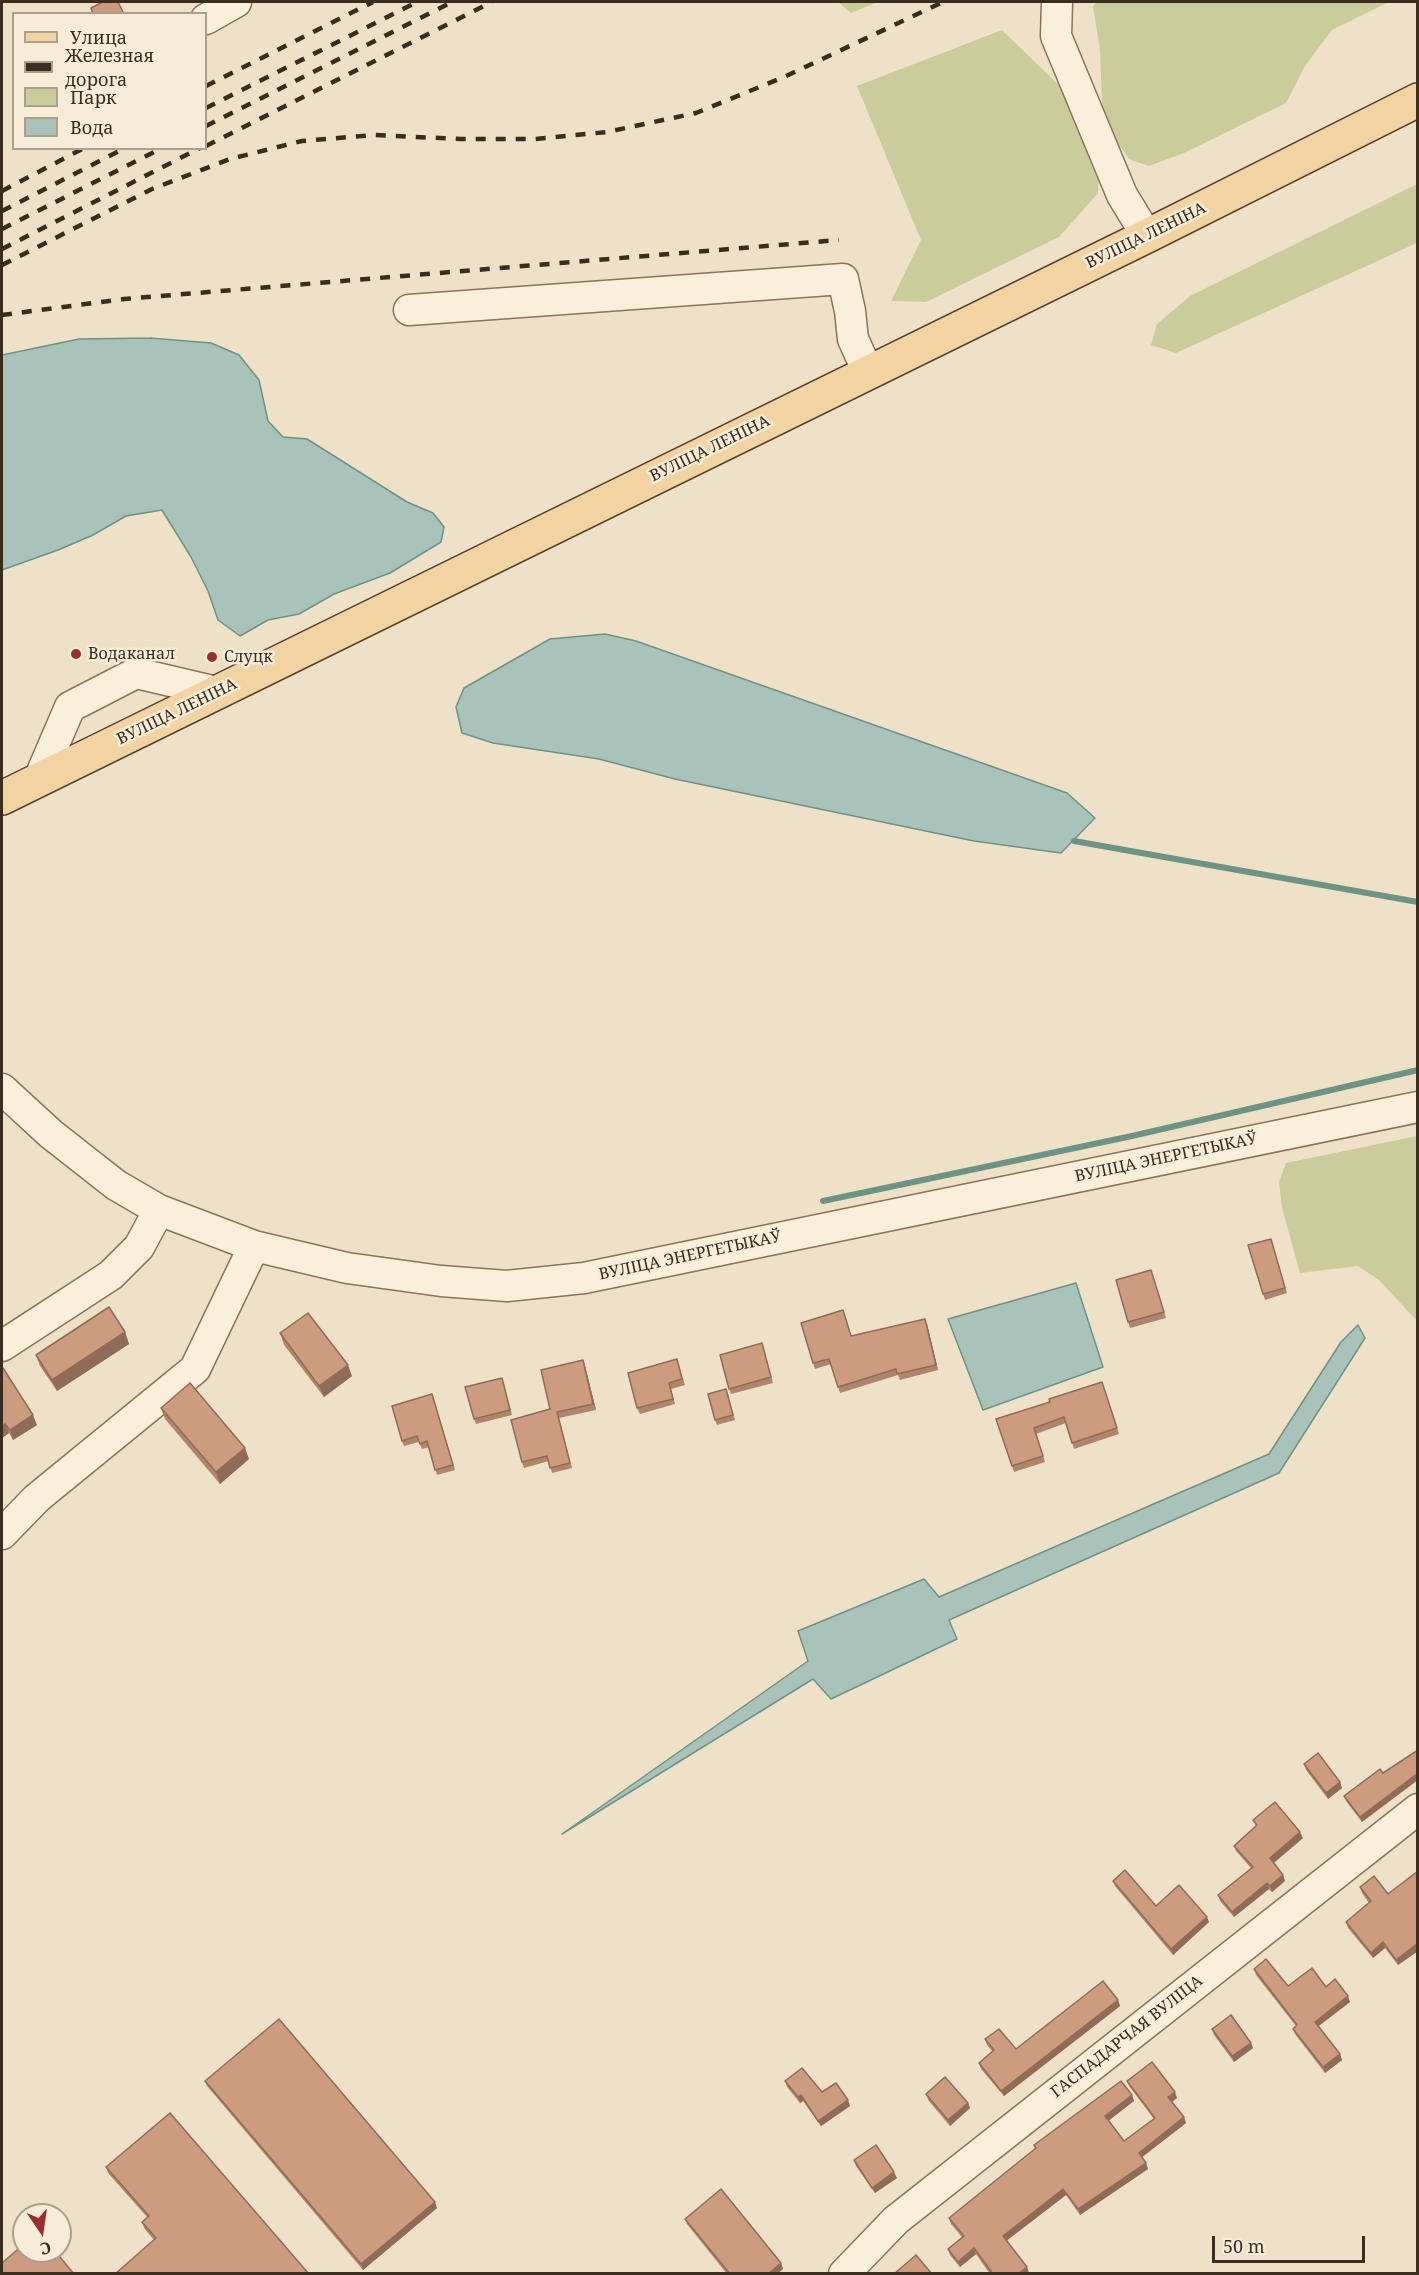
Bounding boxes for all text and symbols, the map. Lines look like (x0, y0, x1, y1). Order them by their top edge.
legend (12, 12, 207, 150)
text: Улица (70, 25, 127, 49)
text: Железная дорога (65, 43, 154, 91)
text: Парк (70, 85, 117, 109)
text: Вода (70, 115, 114, 139)
street label: ВУЛІЦА ЛЕНІНА (1083, 199, 1209, 273)
street label: ВУЛІЦА ЛЕНІНА (647, 412, 773, 486)
place label: Водаканал (88, 644, 175, 664)
marker: Водаканал (69, 647, 83, 661)
place label: Слуцк (224, 647, 273, 667)
marker: Слуцк (205, 650, 219, 664)
street label: ВУЛІЦА ЛЕНІНА (114, 675, 240, 749)
street label: ВУЛІЦА ЭНЕРГЕТЫКАЎ (1073, 1129, 1259, 1187)
street label: ВУЛІЦА ЭНЕРГЕТЫКАЎ (597, 1227, 783, 1285)
street label: ГАСПАДАРЧАЯ ВУЛІЦА (1047, 1972, 1207, 2102)
north arrow (12, 2203, 72, 2263)
scale bar (1215, 2224, 1368, 2262)
text: 50 m (1223, 2234, 1265, 2258)
text: С (38, 2237, 53, 2260)

